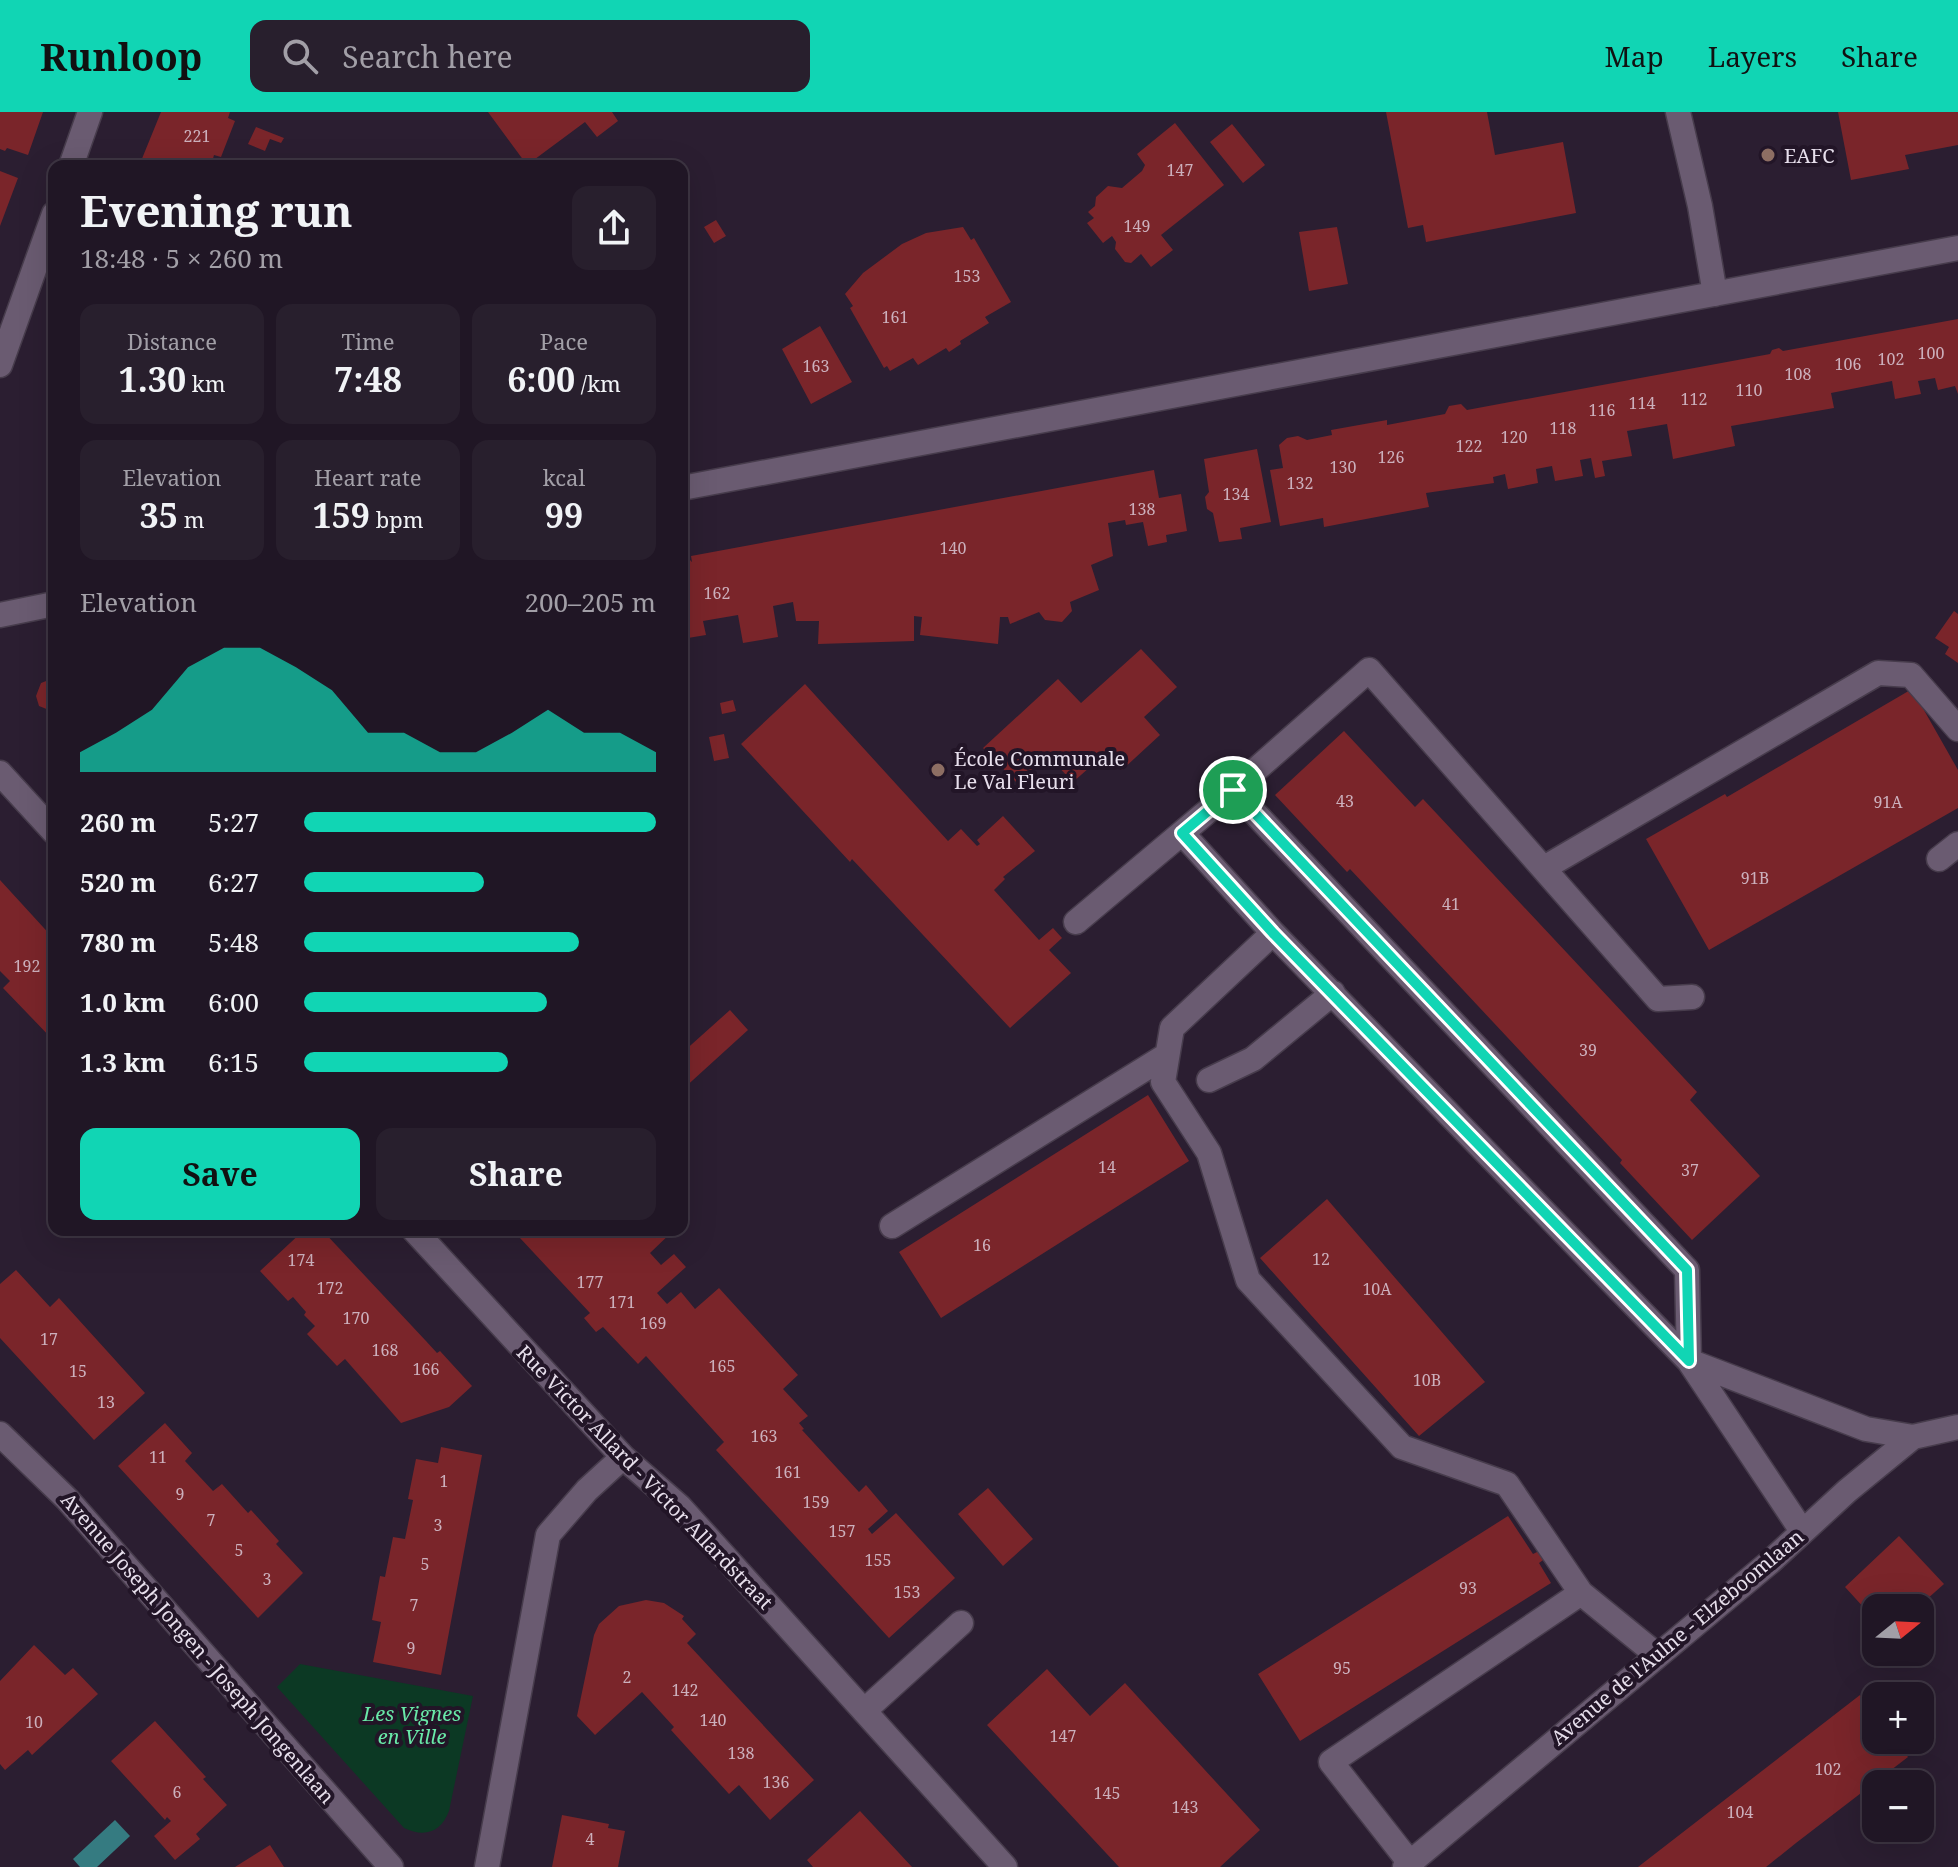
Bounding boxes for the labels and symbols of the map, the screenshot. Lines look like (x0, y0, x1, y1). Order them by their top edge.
house number: 221 (184, 125, 210, 147)
place label: EAFC (1784, 142, 1835, 169)
marker: EAFC (1759, 146, 1777, 164)
house number: 147 (1167, 159, 1193, 181)
house number: 149 (1124, 215, 1150, 237)
house number: 153 (954, 265, 980, 287)
house number: 161 (882, 306, 908, 328)
house number: 100 (1918, 342, 1944, 364)
house number: 102 (1878, 348, 1904, 370)
house number: 106 (1835, 353, 1861, 375)
house number: 163 (803, 355, 829, 377)
house number: 108 (1785, 363, 1811, 385)
house number: 110 (1736, 379, 1762, 401)
house number: 112 (1681, 388, 1707, 410)
house number: 114 (1629, 392, 1655, 414)
house number: 116 (1589, 399, 1615, 421)
house number: 118 (1550, 417, 1576, 439)
house number: 120 (1501, 426, 1527, 448)
house number: 122 (1456, 435, 1482, 457)
house number: 126 (1378, 446, 1404, 468)
house number: 130 (1330, 456, 1356, 478)
house number: 132 (1287, 472, 1313, 494)
house number: 134 (1223, 483, 1249, 505)
house number: 138 (1129, 498, 1155, 520)
house number: 140 (940, 537, 966, 559)
house number: 162 (704, 582, 730, 604)
place label: École Communale Le Val Fleuri (954, 745, 1125, 795)
pin (1199, 756, 1267, 824)
marker: École Communale Le Val Fleuri (929, 761, 947, 779)
house number: 43 (1336, 790, 1354, 812)
house number: 91A (1873, 791, 1903, 813)
house number: 91B (1741, 867, 1769, 889)
house number: 41 (1442, 893, 1460, 915)
house number: 192 (14, 955, 40, 977)
house number: 39 (1579, 1039, 1597, 1061)
house number: 14 (1098, 1156, 1116, 1178)
house number: 37 (1681, 1159, 1699, 1181)
house number: 16 (973, 1234, 991, 1256)
house number: 12 (1312, 1248, 1330, 1270)
house number: 174 (288, 1249, 314, 1271)
house number: 177 (577, 1271, 603, 1293)
house number: 172 (317, 1277, 343, 1299)
house number: 10A (1362, 1278, 1392, 1300)
house number: 171 (609, 1291, 635, 1313)
house number: 170 (343, 1307, 369, 1329)
house number: 169 (640, 1312, 666, 1334)
house number: 17 (40, 1328, 58, 1350)
house number: 168 (372, 1339, 398, 1361)
street label: Rue Victor Allard - Victor Allardstraat (511, 1339, 779, 1615)
house number: 165 (709, 1355, 735, 1377)
house number: 166 (413, 1358, 439, 1380)
house number: 15 (69, 1360, 87, 1382)
house number: 10B (1413, 1369, 1441, 1391)
house number: 13 (97, 1391, 115, 1413)
house number: 163 (751, 1425, 777, 1447)
house number: 11 (149, 1446, 167, 1468)
house number: 161 (775, 1461, 801, 1483)
house number: 1 (440, 1470, 448, 1492)
house number: 9 (176, 1483, 184, 1505)
street label: Avenue Joseph Jongen - Joseph Jongenlaan (55, 1487, 341, 1809)
house number: 159 (803, 1491, 829, 1513)
house number: 7 (207, 1509, 216, 1531)
house number: 3 (434, 1514, 443, 1536)
house number: 157 (829, 1520, 855, 1542)
street label: Avenue de l'Aulne - Elzeboomlaan (1545, 1523, 1809, 1751)
house number: 5 (235, 1539, 243, 1561)
house number: 155 (865, 1549, 891, 1571)
house number: 5 (421, 1553, 429, 1575)
house number: 3 (263, 1568, 272, 1590)
house number: 93 (1459, 1577, 1477, 1599)
house number: 153 (894, 1581, 920, 1603)
house number: 7 (410, 1594, 419, 1616)
north arrow (1862, 1594, 1934, 1666)
house number: 9 (407, 1637, 415, 1659)
house number: 95 (1333, 1657, 1351, 1679)
house number: 2 (623, 1666, 631, 1688)
house number: 142 (672, 1679, 698, 1701)
park label: Les Vignes en Ville (362, 1700, 461, 1750)
house number: 140 (700, 1709, 726, 1731)
house number: 10 (25, 1711, 43, 1733)
house number: 147 (1050, 1725, 1076, 1747)
house number: 138 (728, 1742, 754, 1764)
house number: 102 (1815, 1758, 1841, 1780)
house number: 136 (763, 1771, 789, 1793)
house number: 6 (173, 1781, 182, 1803)
house number: 145 (1094, 1782, 1120, 1804)
house number: 143 (1172, 1796, 1198, 1818)
house number: 104 (1727, 1801, 1753, 1823)
house number: 4 (586, 1828, 595, 1850)

